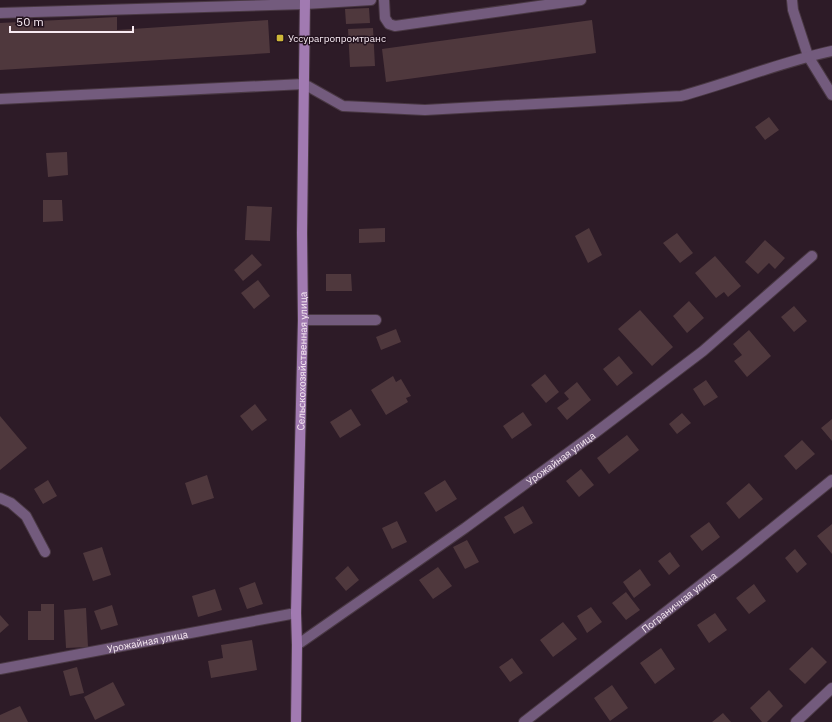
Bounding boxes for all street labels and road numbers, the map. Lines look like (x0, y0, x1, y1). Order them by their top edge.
street label: Сельскохозяйственная улица (294, 291, 310, 431)
street label: Урожайная улица (524, 429, 599, 488)
street label: Пограничная улица (639, 569, 720, 636)
street label: Урожайная улица (106, 627, 190, 656)

